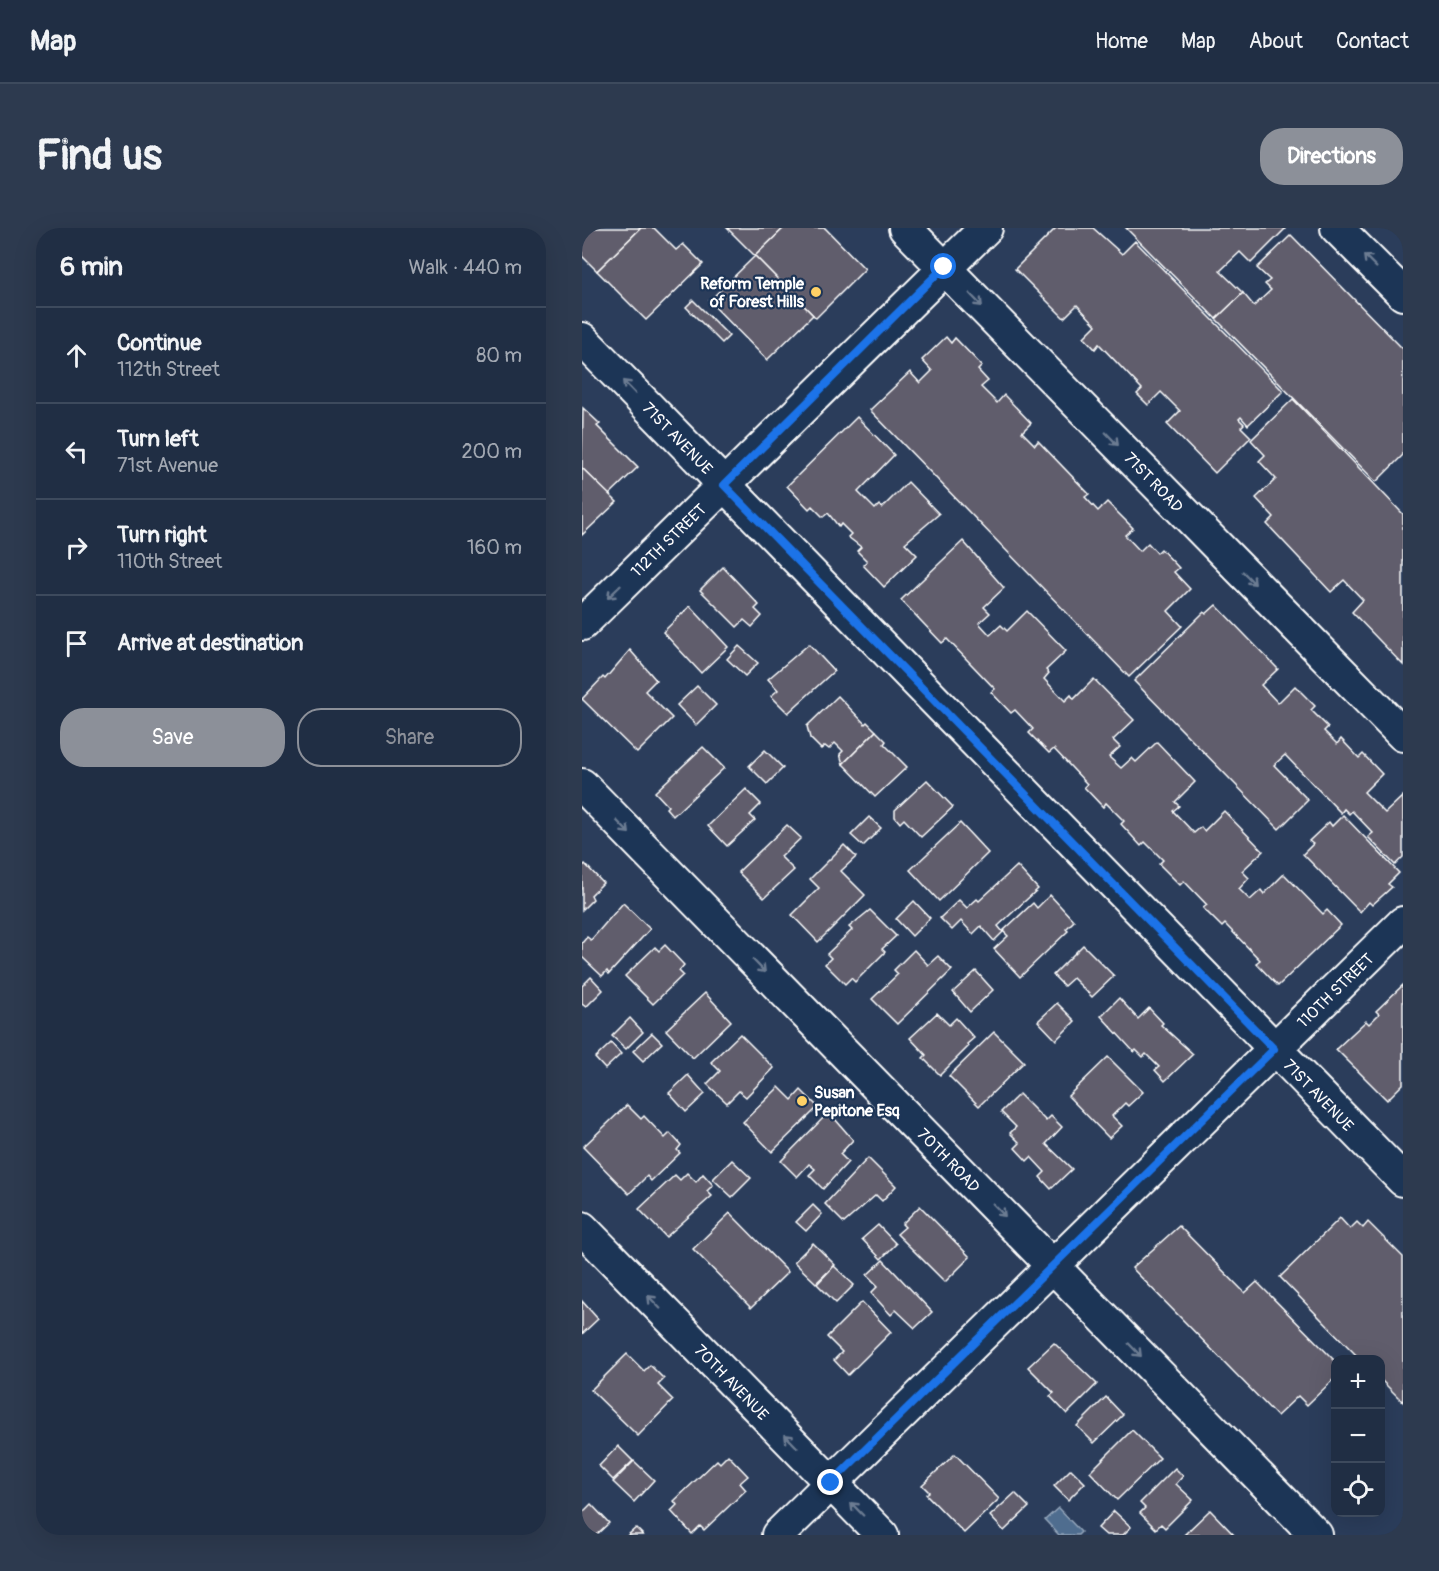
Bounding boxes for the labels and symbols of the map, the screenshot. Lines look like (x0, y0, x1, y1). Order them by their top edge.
route start (930, 253, 956, 279)
one-way arrow (1363, 254, 1378, 268)
place label: Reform Temple of Forest Hills (700, 274, 805, 312)
marker: Reform Temple of Forest Hills (809, 285, 823, 299)
one-way arrow (968, 292, 983, 307)
one-way arrow (621, 379, 636, 394)
street label: 71ST AVENUE (638, 398, 717, 479)
one-way arrow (1105, 431, 1120, 446)
street label: 71ST ROAD (1120, 448, 1187, 517)
street label: 112TH STREET (627, 500, 711, 582)
one-way arrow (1241, 571, 1256, 586)
one-way arrow (607, 585, 622, 600)
one-way arrow (616, 819, 630, 834)
street label: 110TH STREET (1293, 949, 1378, 1032)
one-way arrow (752, 959, 767, 974)
street label: 71ST AVENUE (1279, 1055, 1358, 1136)
place label: Susan Pepitone Esq (814, 1083, 900, 1121)
marker: Susan Pepitone Esq (795, 1094, 809, 1108)
street label: 70TH ROAD (913, 1124, 984, 1197)
one-way arrow (991, 1203, 1006, 1218)
one-way arrow (647, 1294, 661, 1309)
street label: 70TH AVENUE (690, 1340, 773, 1425)
one-way arrow (1128, 1342, 1142, 1357)
one-way arrow (783, 1434, 798, 1449)
route end (817, 1469, 843, 1495)
one-way arrow (850, 1502, 864, 1517)

